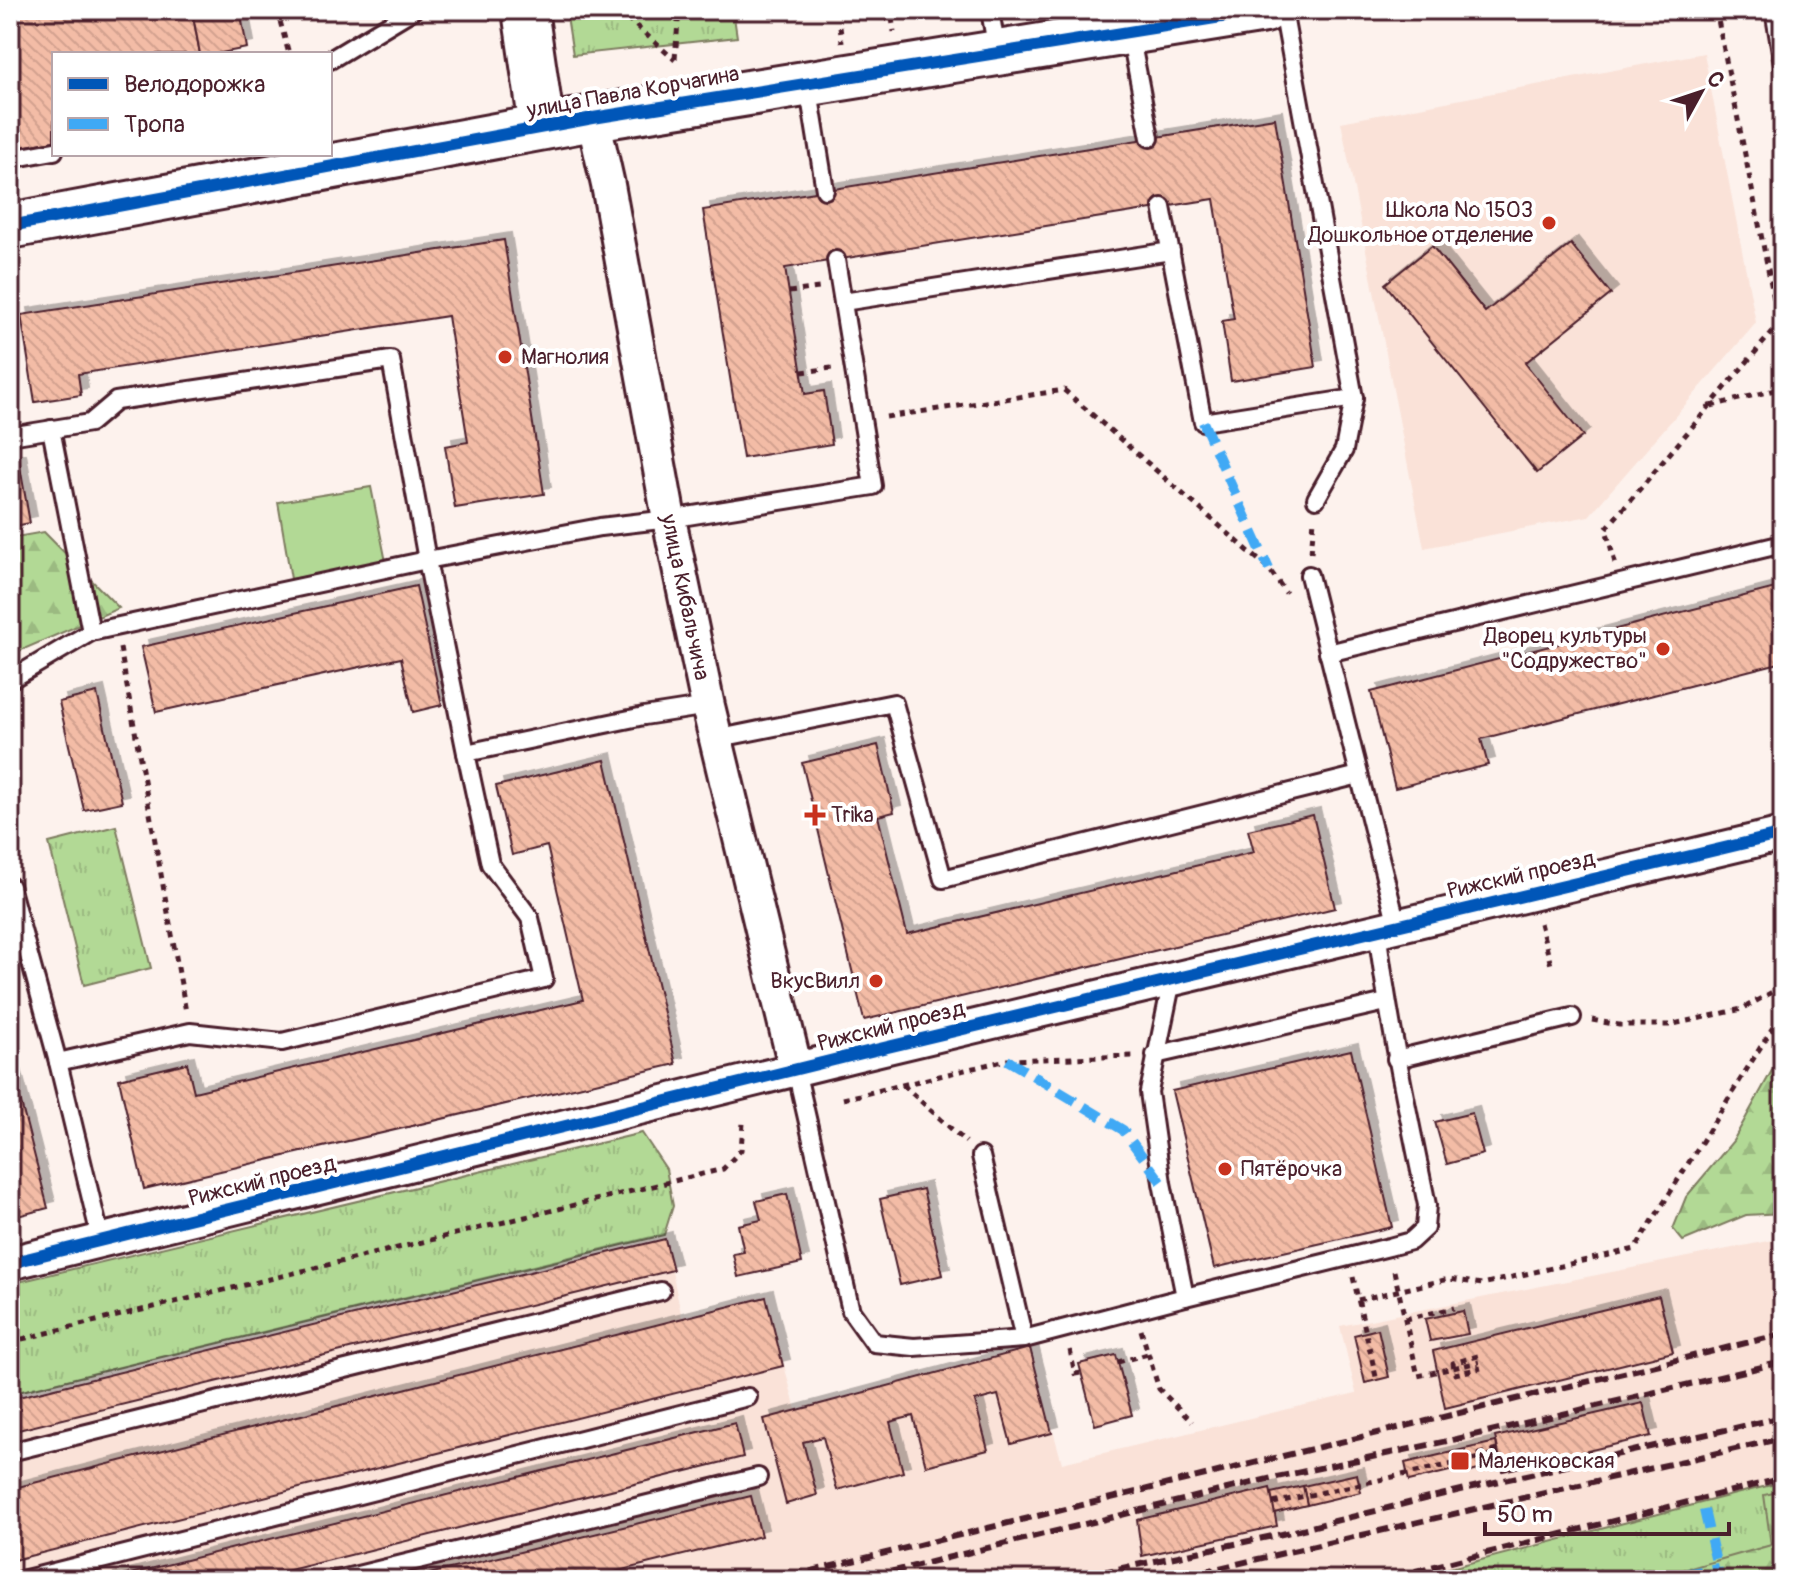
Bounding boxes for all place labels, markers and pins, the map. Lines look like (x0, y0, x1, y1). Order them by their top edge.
place label: Школа № 1503 Дошкольное отделение (1307, 196, 1533, 249)
marker: Школа № 1503 Дошкольное отделение (1540, 214, 1558, 232)
place label: Магнолия (521, 343, 609, 371)
marker: Магнолия (496, 348, 514, 366)
place label: Дворец культуры "Содружество" (1483, 622, 1647, 675)
marker: Дворец культуры "Содружество" (1654, 640, 1672, 658)
place label: Trika (831, 801, 874, 829)
marker: Trika (806, 806, 824, 824)
place label: ВкусВилл (770, 967, 860, 995)
marker: ВкусВилл (867, 972, 885, 990)
place label: Пятёрочка (1241, 1155, 1342, 1183)
marker: Пятёрочка (1216, 1160, 1234, 1178)
place label: Маленковская (1478, 1447, 1615, 1475)
marker: Маленковская (1449, 1450, 1471, 1472)

